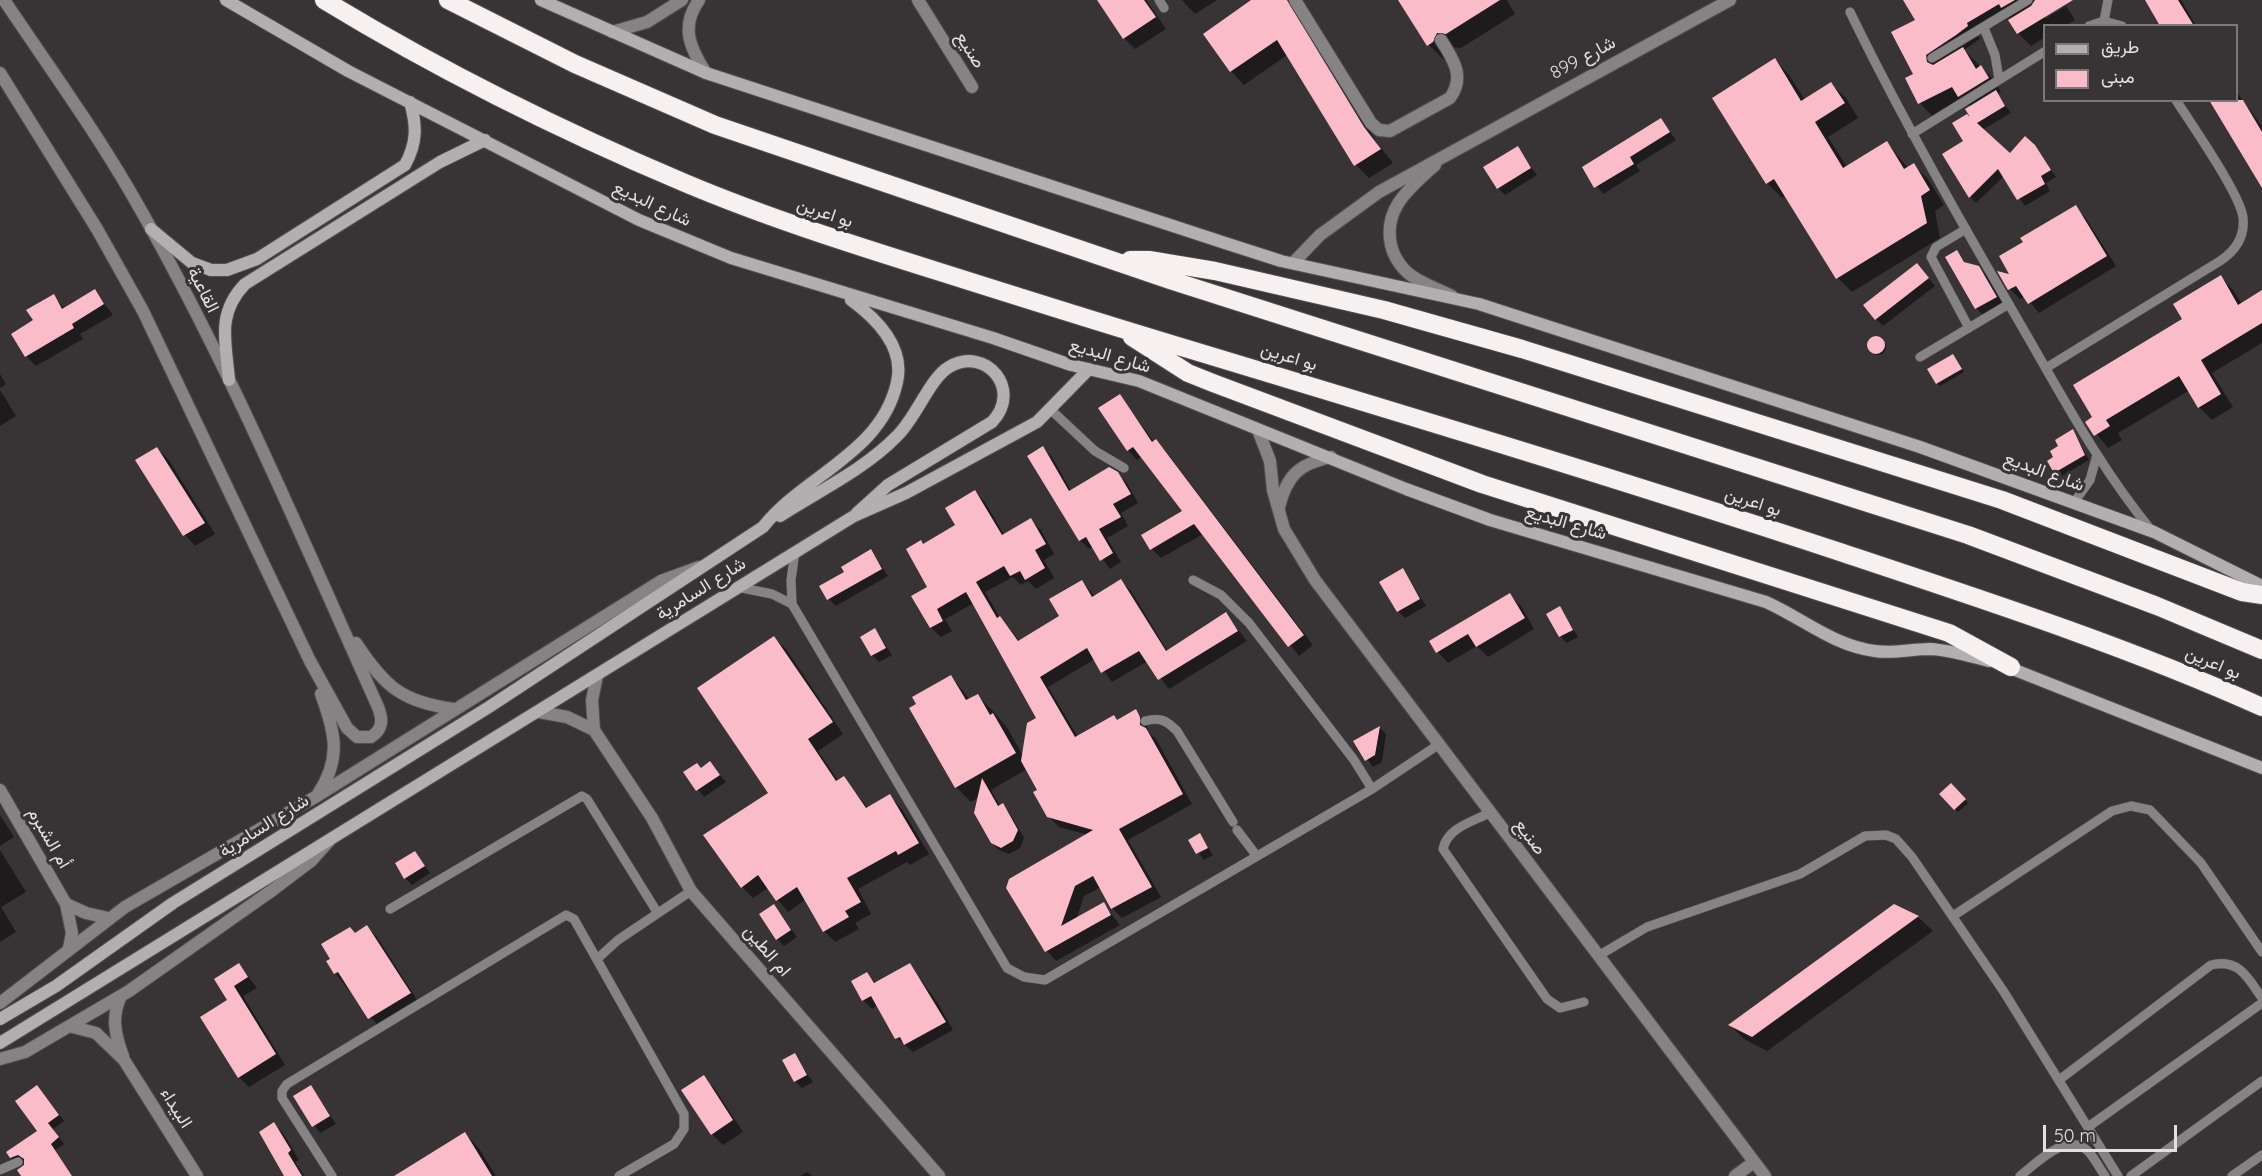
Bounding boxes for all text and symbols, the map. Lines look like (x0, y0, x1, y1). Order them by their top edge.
legend (2043, 24, 2238, 102)
street label: صنيع (950, 28, 990, 72)
street label: شارع 899 (1547, 32, 1619, 84)
text: طريق (2101, 35, 2139, 58)
text: مبنى (2101, 65, 2135, 88)
street label: شارع البديع (610, 177, 694, 231)
street label: بو اعرين (794, 193, 856, 233)
street label: القاعية (182, 264, 224, 316)
street label: شارع البديع (1067, 334, 1153, 378)
street label: بو اعرين (1258, 338, 1320, 376)
street label: شارع البديع (2001, 448, 2087, 496)
street label: بو اعرين (1722, 483, 1784, 521)
street label: شارع البديع (1523, 501, 1609, 545)
street label: شارع السامرية (652, 553, 750, 625)
street label: بو اعرين (2182, 642, 2244, 684)
street label: شارع السامرية (215, 790, 313, 862)
street label: أم الشبرم (23, 804, 75, 872)
street label: صنيع (1510, 815, 1550, 859)
street label: ام الطين (739, 921, 795, 981)
street label: البيداء (155, 1084, 197, 1132)
scale bar (2046, 1113, 2180, 1151)
text: 50 m (2054, 1124, 2096, 1147)

